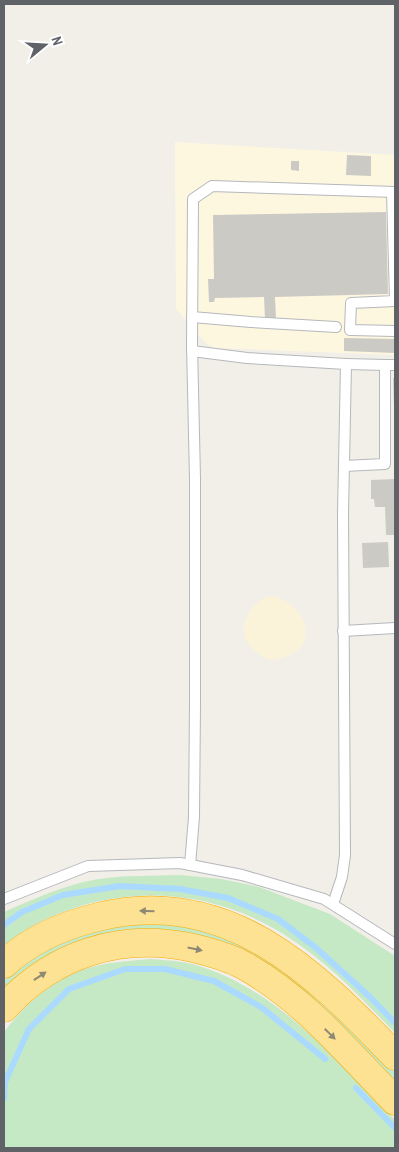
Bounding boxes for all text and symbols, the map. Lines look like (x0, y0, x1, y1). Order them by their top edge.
north arrow (20, 20, 70, 70)
text: N (48, 34, 67, 48)
one-way arrow (139, 907, 155, 915)
one-way arrow (188, 945, 203, 953)
one-way arrow (33, 971, 47, 981)
one-way arrow (324, 1028, 336, 1040)

